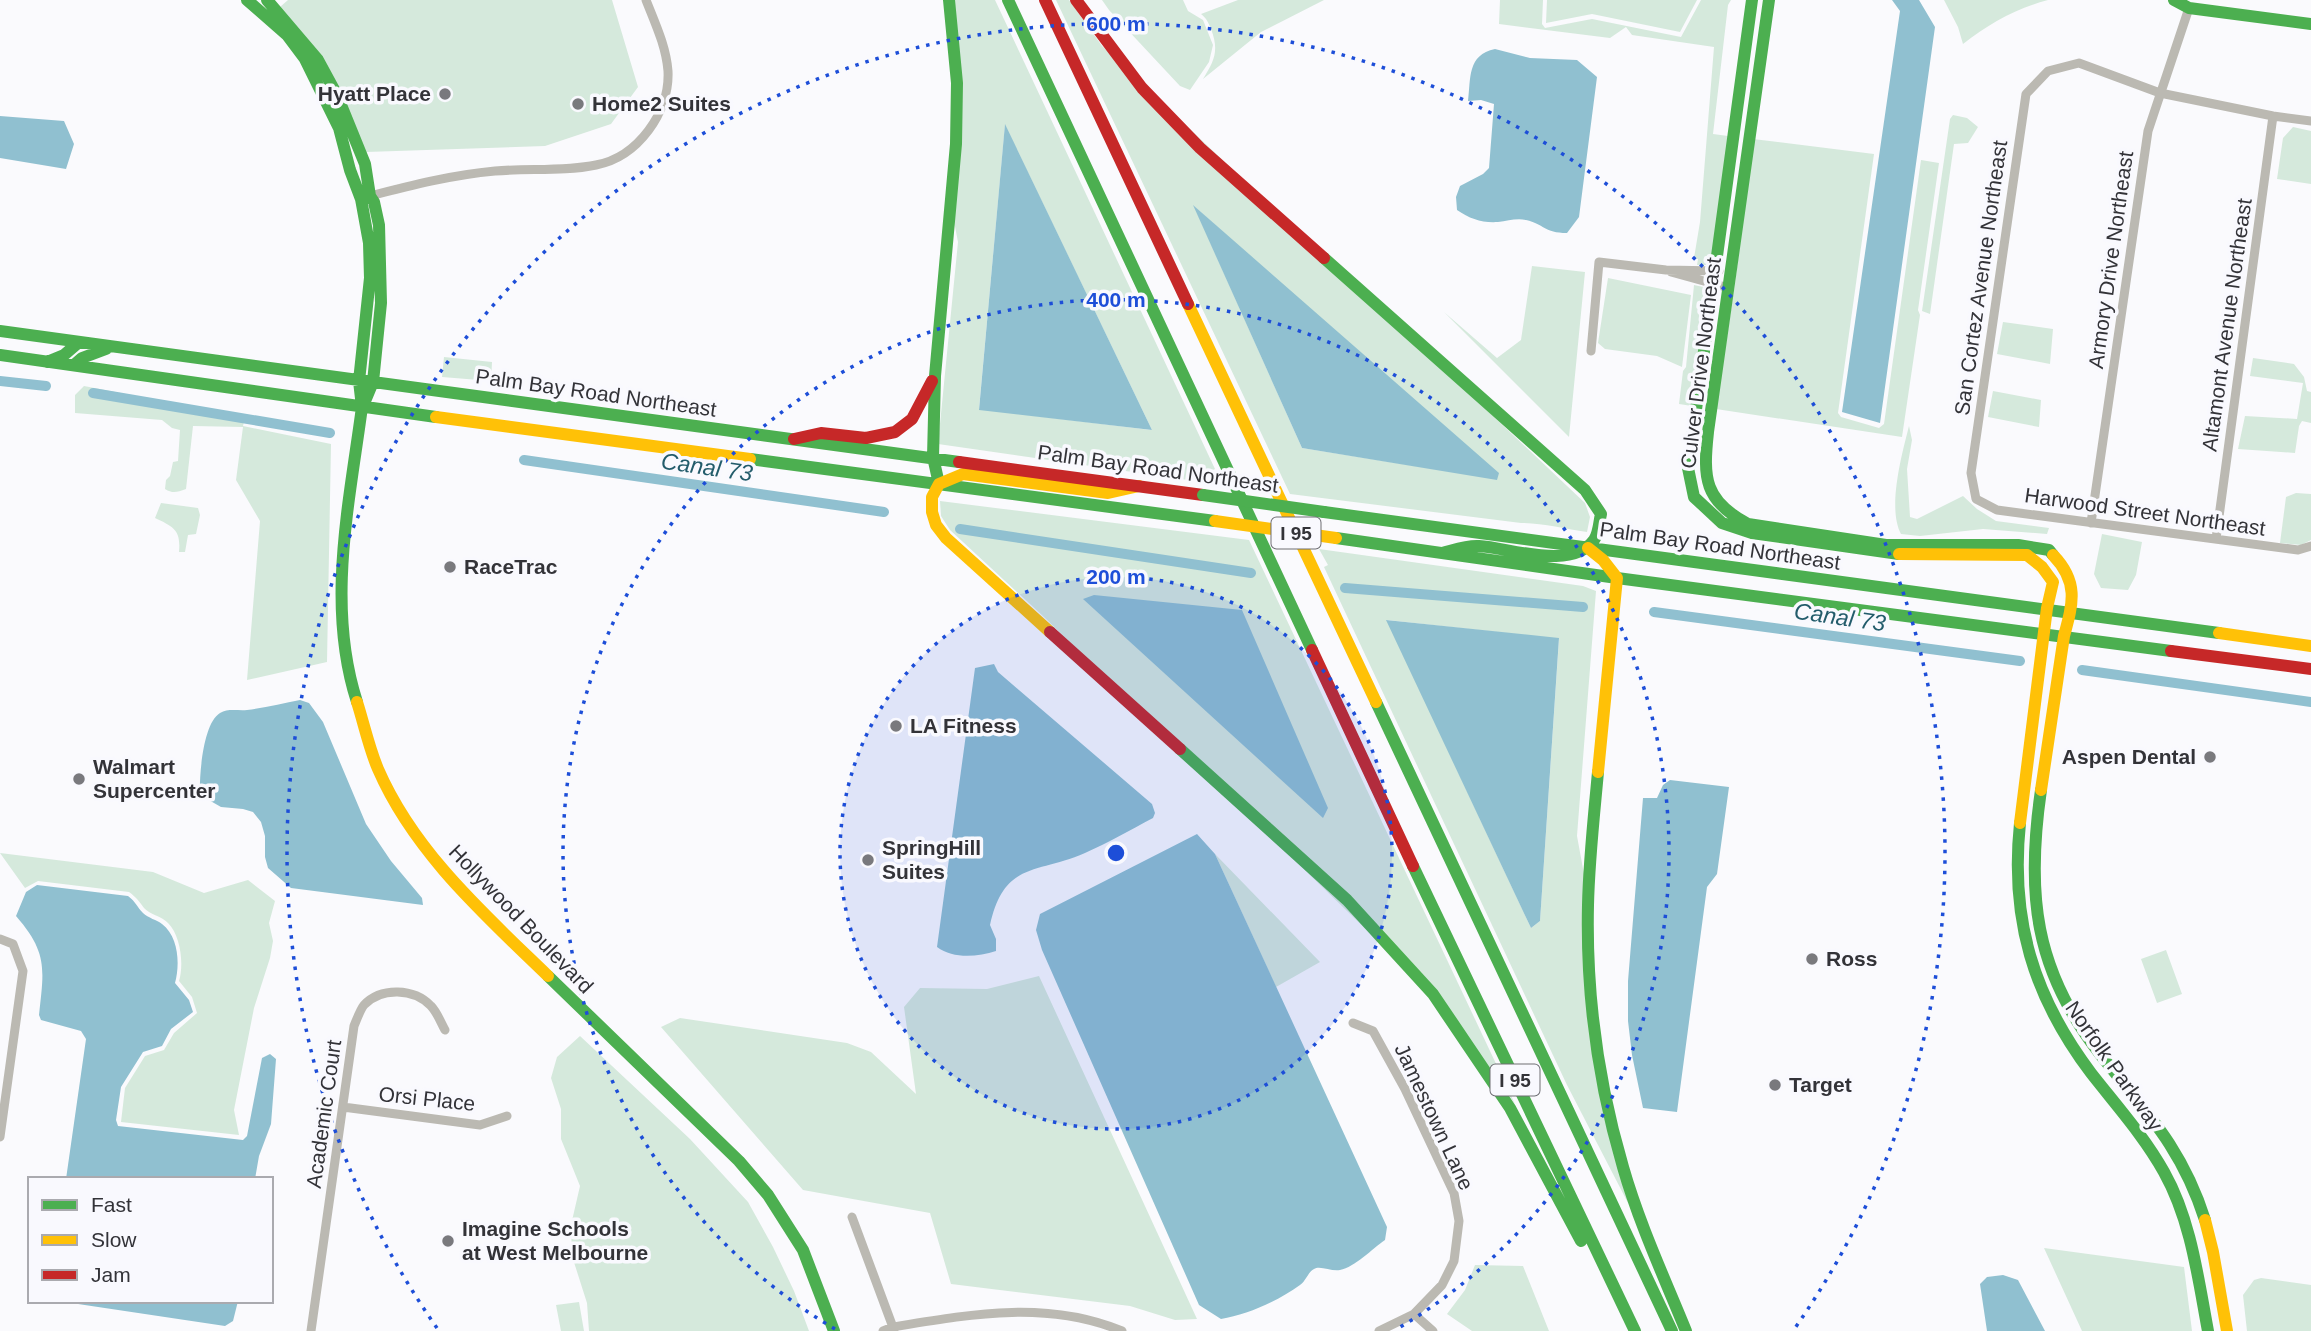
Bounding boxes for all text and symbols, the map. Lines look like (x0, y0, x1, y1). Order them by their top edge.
text: 600 m (1086, 12, 1146, 35)
place label: Hyatt Place (318, 82, 431, 105)
marker: Hyatt Place (437, 86, 453, 102)
place label: Home2 Suites (592, 92, 731, 115)
marker: Home2 Suites (570, 96, 586, 112)
street label: San Cortez Avenue Northeast (1950, 139, 2011, 417)
street label: Armory Drive Northeast (2084, 150, 2137, 370)
street label: Altamont Avenue Northeast (2197, 197, 2256, 453)
street label: Culver Drive Northeast (1676, 256, 1725, 470)
text: 400 m (1086, 288, 1146, 311)
street label: Palm Bay Road Northeast (474, 364, 718, 421)
street label: Palm Bay Road Northeast (1036, 440, 1280, 497)
water label: Canal 73 (660, 448, 755, 486)
street label: Harwood Street Northeast (2023, 483, 2267, 540)
street label: Palm Bay Road Northeast (1598, 517, 1842, 574)
road number: I 95 (1272, 518, 1320, 548)
place label: RaceTrac (464, 555, 558, 578)
marker: RaceTrac (442, 559, 458, 575)
text: 200 m (1086, 565, 1146, 588)
water label: Canal 73 (1793, 598, 1888, 636)
place label: LA Fitness (910, 714, 1017, 737)
marker: LA Fitness (888, 718, 904, 734)
place label: Aspen Dental (2062, 745, 2196, 768)
marker: Aspen Dental (2202, 749, 2218, 765)
place label: Walmart Supercenter (93, 755, 216, 802)
marker: Walmart Supercenter (71, 771, 87, 787)
place label: SpringHill Suites (882, 836, 981, 883)
street label: Hollywood Boulevard (445, 840, 598, 998)
centre of rings (1104, 841, 1128, 865)
marker: SpringHill Suites (860, 852, 876, 868)
place label: Ross (1826, 947, 1877, 970)
marker: Ross (1804, 951, 1820, 967)
street label: Norfolk Parkway (2061, 996, 2168, 1135)
street label: Academic Court (302, 1038, 345, 1189)
street label: Jamestown Lane (1390, 1040, 1478, 1194)
road number: I 95 (1490, 1064, 1540, 1096)
place label: Target (1789, 1073, 1852, 1096)
marker: Target (1767, 1077, 1783, 1093)
street label: Orsi Place (378, 1082, 476, 1115)
legend (28, 1177, 273, 1303)
text: Fast (91, 1193, 132, 1216)
place label: Imagine Schools at West Melbourne (462, 1217, 648, 1264)
text: Slow (91, 1228, 137, 1251)
marker: Imagine Schools at West Melbourne (440, 1233, 456, 1249)
text: Jam (91, 1263, 131, 1286)

